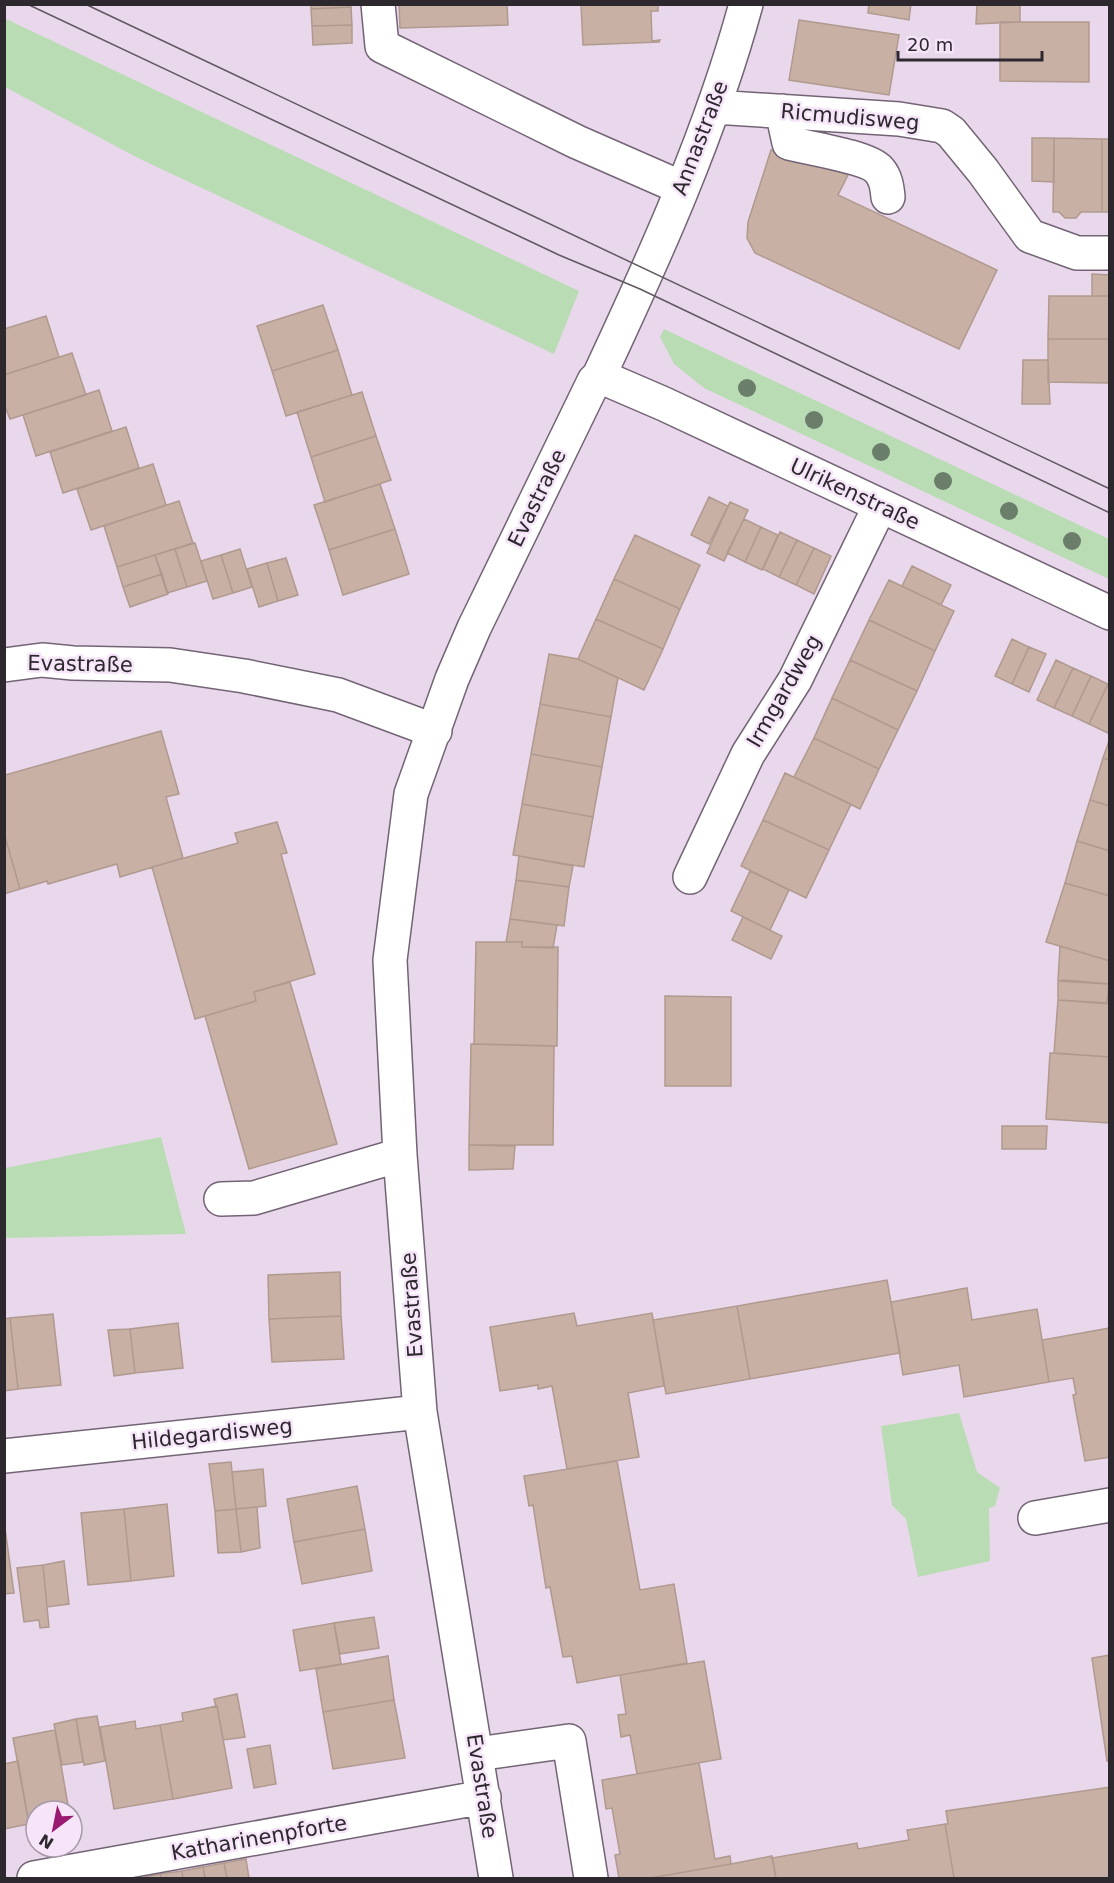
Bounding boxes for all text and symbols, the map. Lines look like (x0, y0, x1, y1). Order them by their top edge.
scale bar (898, 24, 1042, 62)
text: 20 m (907, 34, 953, 55)
street label: Annastraße (667, 77, 733, 199)
street label: Ricmudisweg (780, 99, 920, 135)
street label: Evastraße (503, 445, 571, 551)
street label: Ulrikenstraße (786, 454, 924, 534)
street label: Irmgardweg (742, 630, 826, 752)
street label: Evastraße (27, 651, 133, 677)
street label: Evastraße (396, 1252, 428, 1358)
street label: Hildegardisweg (130, 1414, 294, 1454)
street label: Evastraße (462, 1732, 502, 1840)
north arrow (24, 1799, 84, 1859)
street label: Katharinenpforte (169, 1811, 349, 1865)
text: N (36, 1830, 57, 1853)

